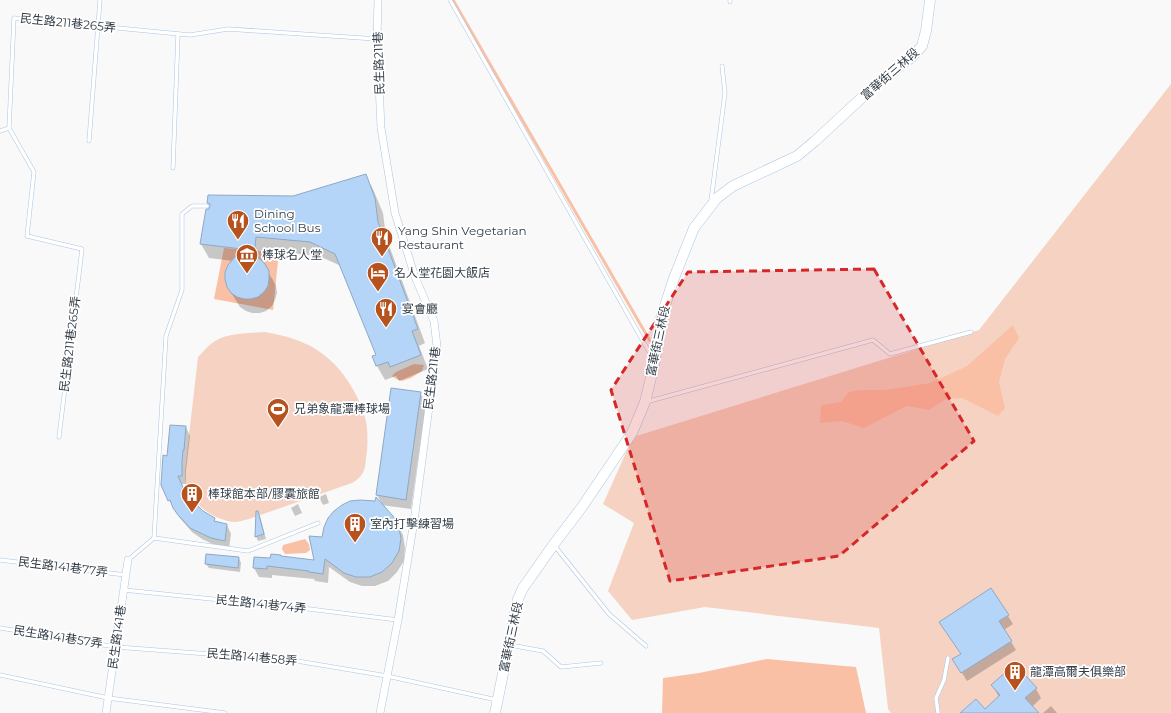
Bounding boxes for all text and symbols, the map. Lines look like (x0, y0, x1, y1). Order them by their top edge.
street label: 民生路211巷265弄 (19, 10, 117, 35)
street label: 民生路211巷 (370, 31, 387, 95)
street label: 富華街三林段 (858, 44, 922, 103)
place label: Dining School Bus (254, 206, 321, 235)
restaurant icon: Dining School Bus (225, 208, 251, 241)
place label: Yang Shin Vegetarian Restaurant (398, 223, 527, 252)
restaurant icon: Yang Shin Vegetarian Restaurant (369, 225, 395, 258)
museum icon: 棒球名人堂 (234, 242, 260, 275)
place label: 棒球名人堂 (262, 247, 322, 262)
hotel icon: 名人堂花園大飯店 (365, 260, 391, 293)
place label: 名人堂花園大飯店 (394, 265, 490, 280)
street label: 民生路211巷265弄 (56, 295, 83, 393)
restaurant icon: 宴會廳 (373, 296, 399, 329)
place label: 宴會廳 (402, 301, 438, 316)
street label: 富華街三林段 (643, 304, 672, 378)
street label: 民生路211巷 (420, 346, 443, 410)
sports icon: 兄弟象龍潭棒球場 (265, 396, 291, 429)
place label: 兄弟象龍潭棒球場 (294, 401, 390, 416)
building icon: 棒球館本部/膠囊旅館 (179, 481, 205, 514)
place label: 棒球館本部/膠囊旅館 (208, 486, 320, 501)
building icon: 室內打擊練習場 (342, 511, 368, 544)
place label: 室內打擊練習場 (370, 516, 454, 531)
street label: 民生路141巷77弄 (17, 554, 109, 579)
street label: 民生路141巷74弄 (215, 591, 307, 616)
street label: 富華街三林段 (496, 600, 525, 674)
street label: 民生路141巷 (105, 604, 128, 670)
street label: 民生路141巷57弄 (12, 622, 104, 651)
street label: 民生路141巷58弄 (206, 645, 298, 668)
building icon: 龍潭高爾夫俱樂部 (1002, 659, 1028, 692)
place label: 龍潭高爾夫俱樂部 (1030, 664, 1126, 679)

